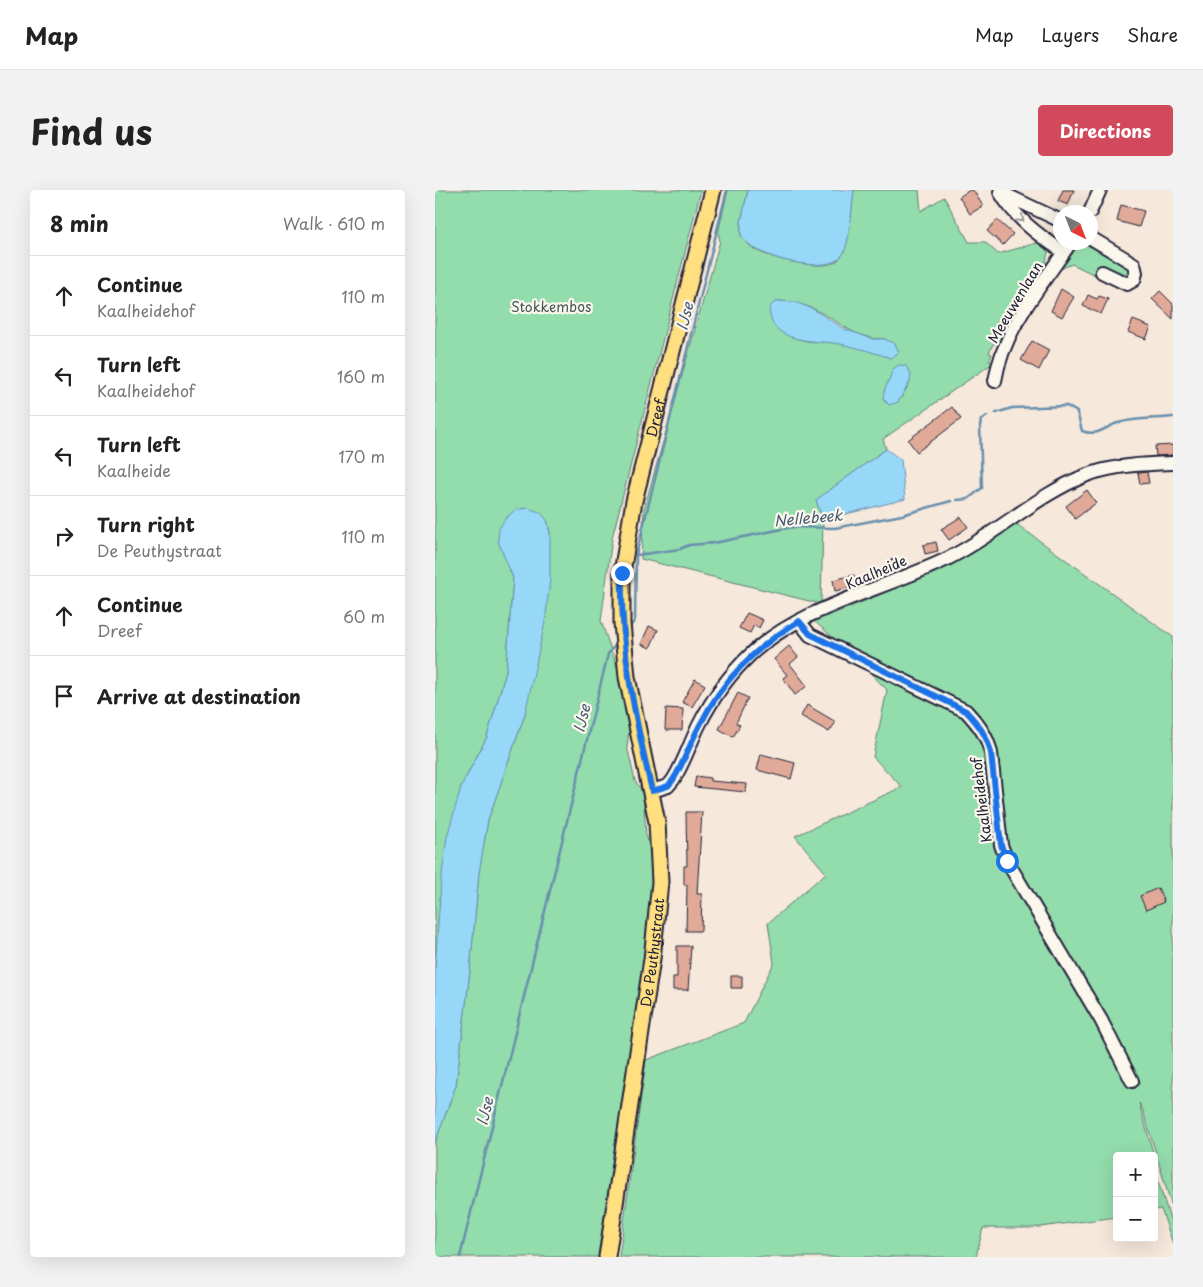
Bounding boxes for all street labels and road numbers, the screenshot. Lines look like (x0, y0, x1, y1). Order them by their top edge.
street label: Meeuwenlaan (982, 257, 1048, 347)
street label: Dreef (640, 395, 670, 439)
street label: Kaalheide (842, 550, 910, 594)
street label: Kaalheidehof (965, 755, 997, 844)
street label: De Peuthystraat (634, 897, 669, 1008)

